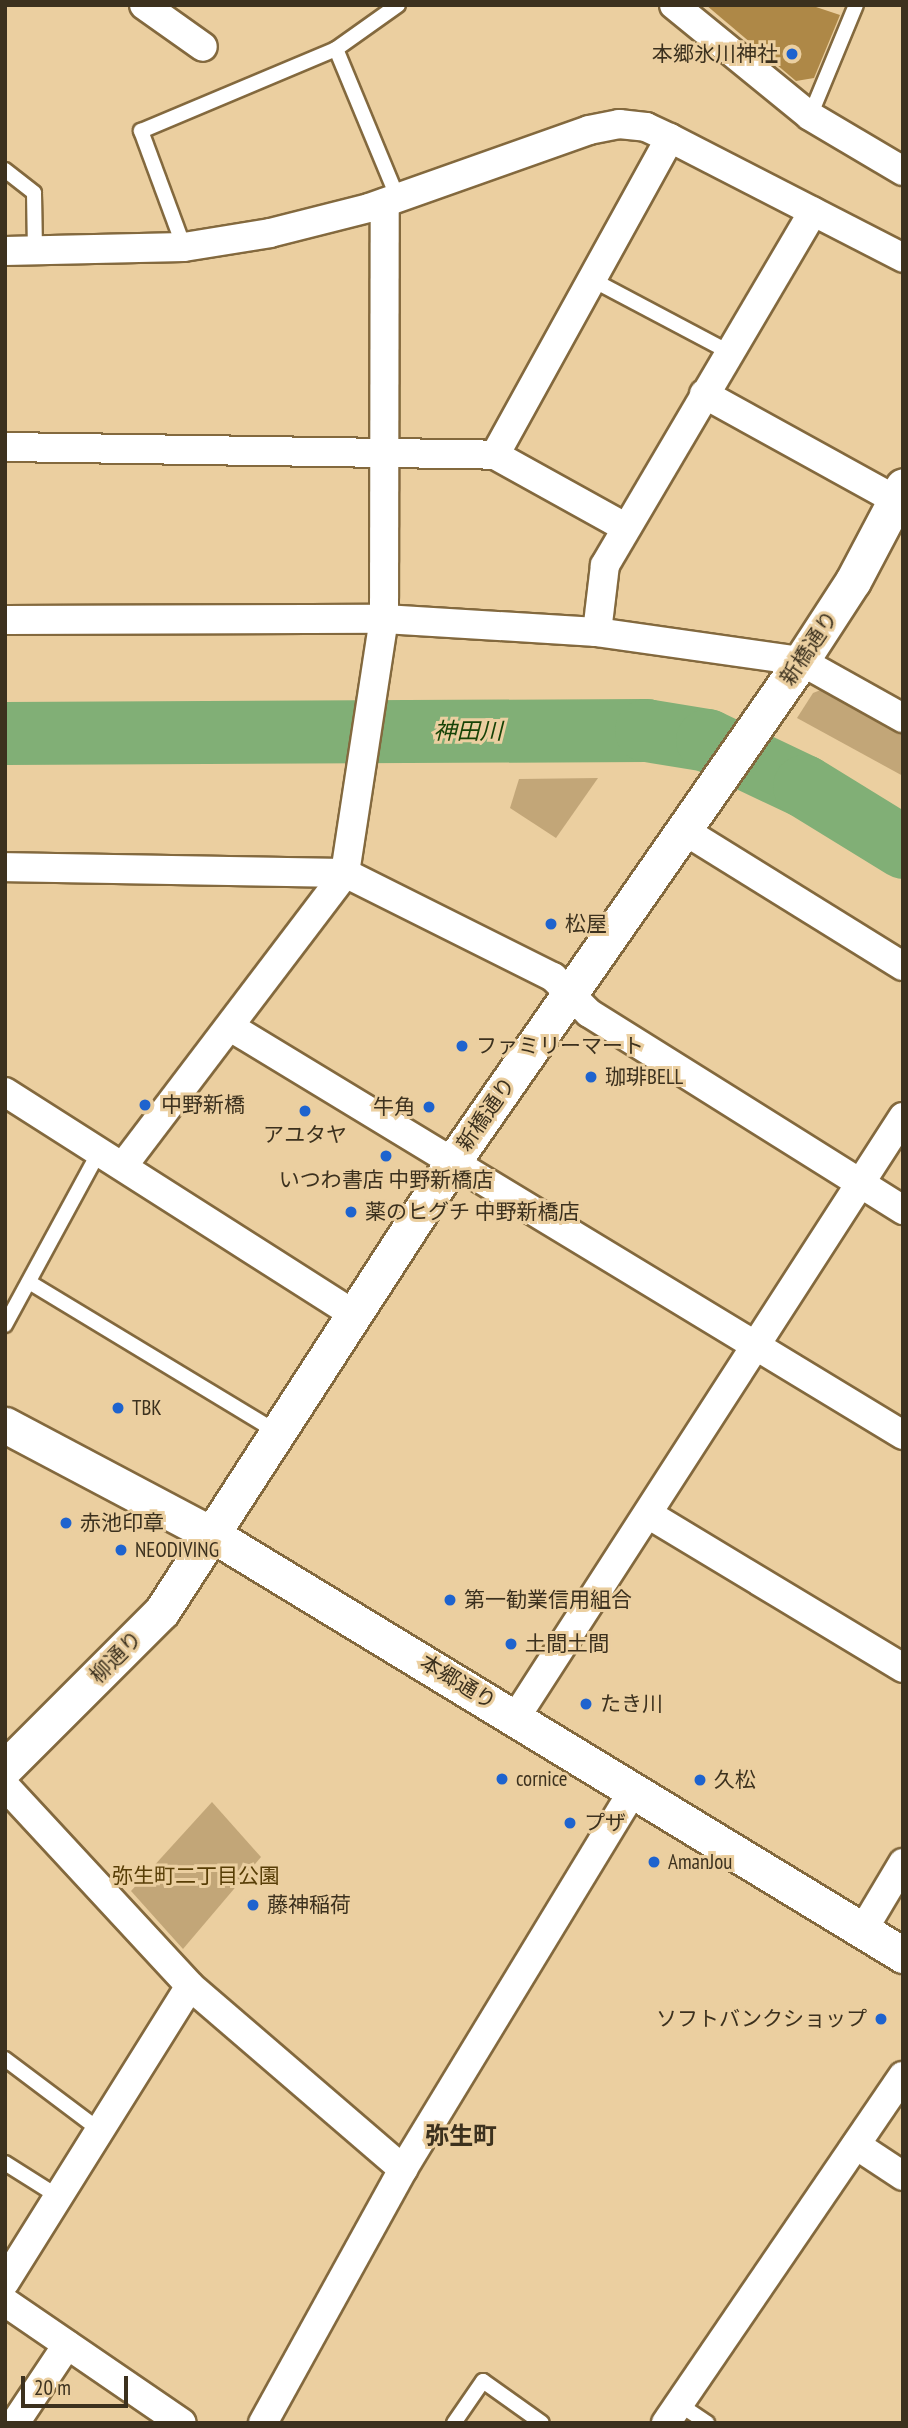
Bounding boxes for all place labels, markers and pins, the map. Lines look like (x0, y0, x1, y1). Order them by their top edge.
place label: 本郷氷川神社 (652, 41, 778, 67)
marker: 本郷氷川神社 (784, 46, 800, 62)
place label: 松屋 (565, 911, 607, 937)
marker: 松屋 (543, 916, 559, 932)
place label: ファミリーマート (476, 1033, 644, 1059)
marker: ファミリーマート (454, 1038, 470, 1054)
place label: 珈琲BELL (605, 1064, 683, 1090)
marker: 珈琲BELL (583, 1069, 599, 1085)
place label: 中野新橋 (161, 1092, 245, 1118)
place label: 牛角 (373, 1094, 415, 1120)
marker: 中野新橋 (135, 1095, 155, 1115)
marker: 牛角 (421, 1099, 437, 1115)
marker: アユタヤ (297, 1103, 313, 1119)
place label: アユタヤ (263, 1122, 347, 1148)
marker: いつわ書店 中野新橋店 (378, 1148, 394, 1164)
place label: いつわ書店 中野新橋店 (279, 1167, 493, 1193)
place label: 薬のヒグチ 中野新橋店 (365, 1199, 579, 1225)
marker: 薬のヒグチ 中野新橋店 (343, 1204, 359, 1220)
place label: TBK (132, 1395, 162, 1421)
marker: TBK (110, 1400, 126, 1416)
place label: 赤池印章 (80, 1510, 164, 1536)
marker: 赤池印章 (58, 1515, 74, 1531)
place label: NEODIVING (135, 1537, 219, 1563)
marker: NEODIVING (113, 1542, 129, 1558)
place label: 第一勧業信用組合 (464, 1587, 632, 1613)
marker: 第一勧業信用組合 (442, 1592, 458, 1608)
place label: 土間土間 (525, 1631, 609, 1657)
marker: 土間土間 (503, 1636, 519, 1652)
place label: たき川 (600, 1691, 663, 1717)
marker: たき川 (578, 1696, 594, 1712)
place label: cornice (516, 1766, 568, 1792)
place label: 久松 (714, 1767, 756, 1793)
marker: cornice (494, 1771, 510, 1787)
marker: 久松 (692, 1772, 708, 1788)
place label: プザ (584, 1810, 626, 1836)
marker: プザ (562, 1815, 578, 1831)
place label: AmanJou (668, 1849, 732, 1875)
marker: AmanJou (646, 1854, 662, 1870)
place label: 藤神稲荷 (267, 1892, 351, 1918)
marker: 藤神稲荷 (245, 1897, 261, 1913)
place label: ソフトバンクショップ (657, 2006, 867, 2032)
marker: ソフトバンクショップ (873, 2011, 889, 2027)

